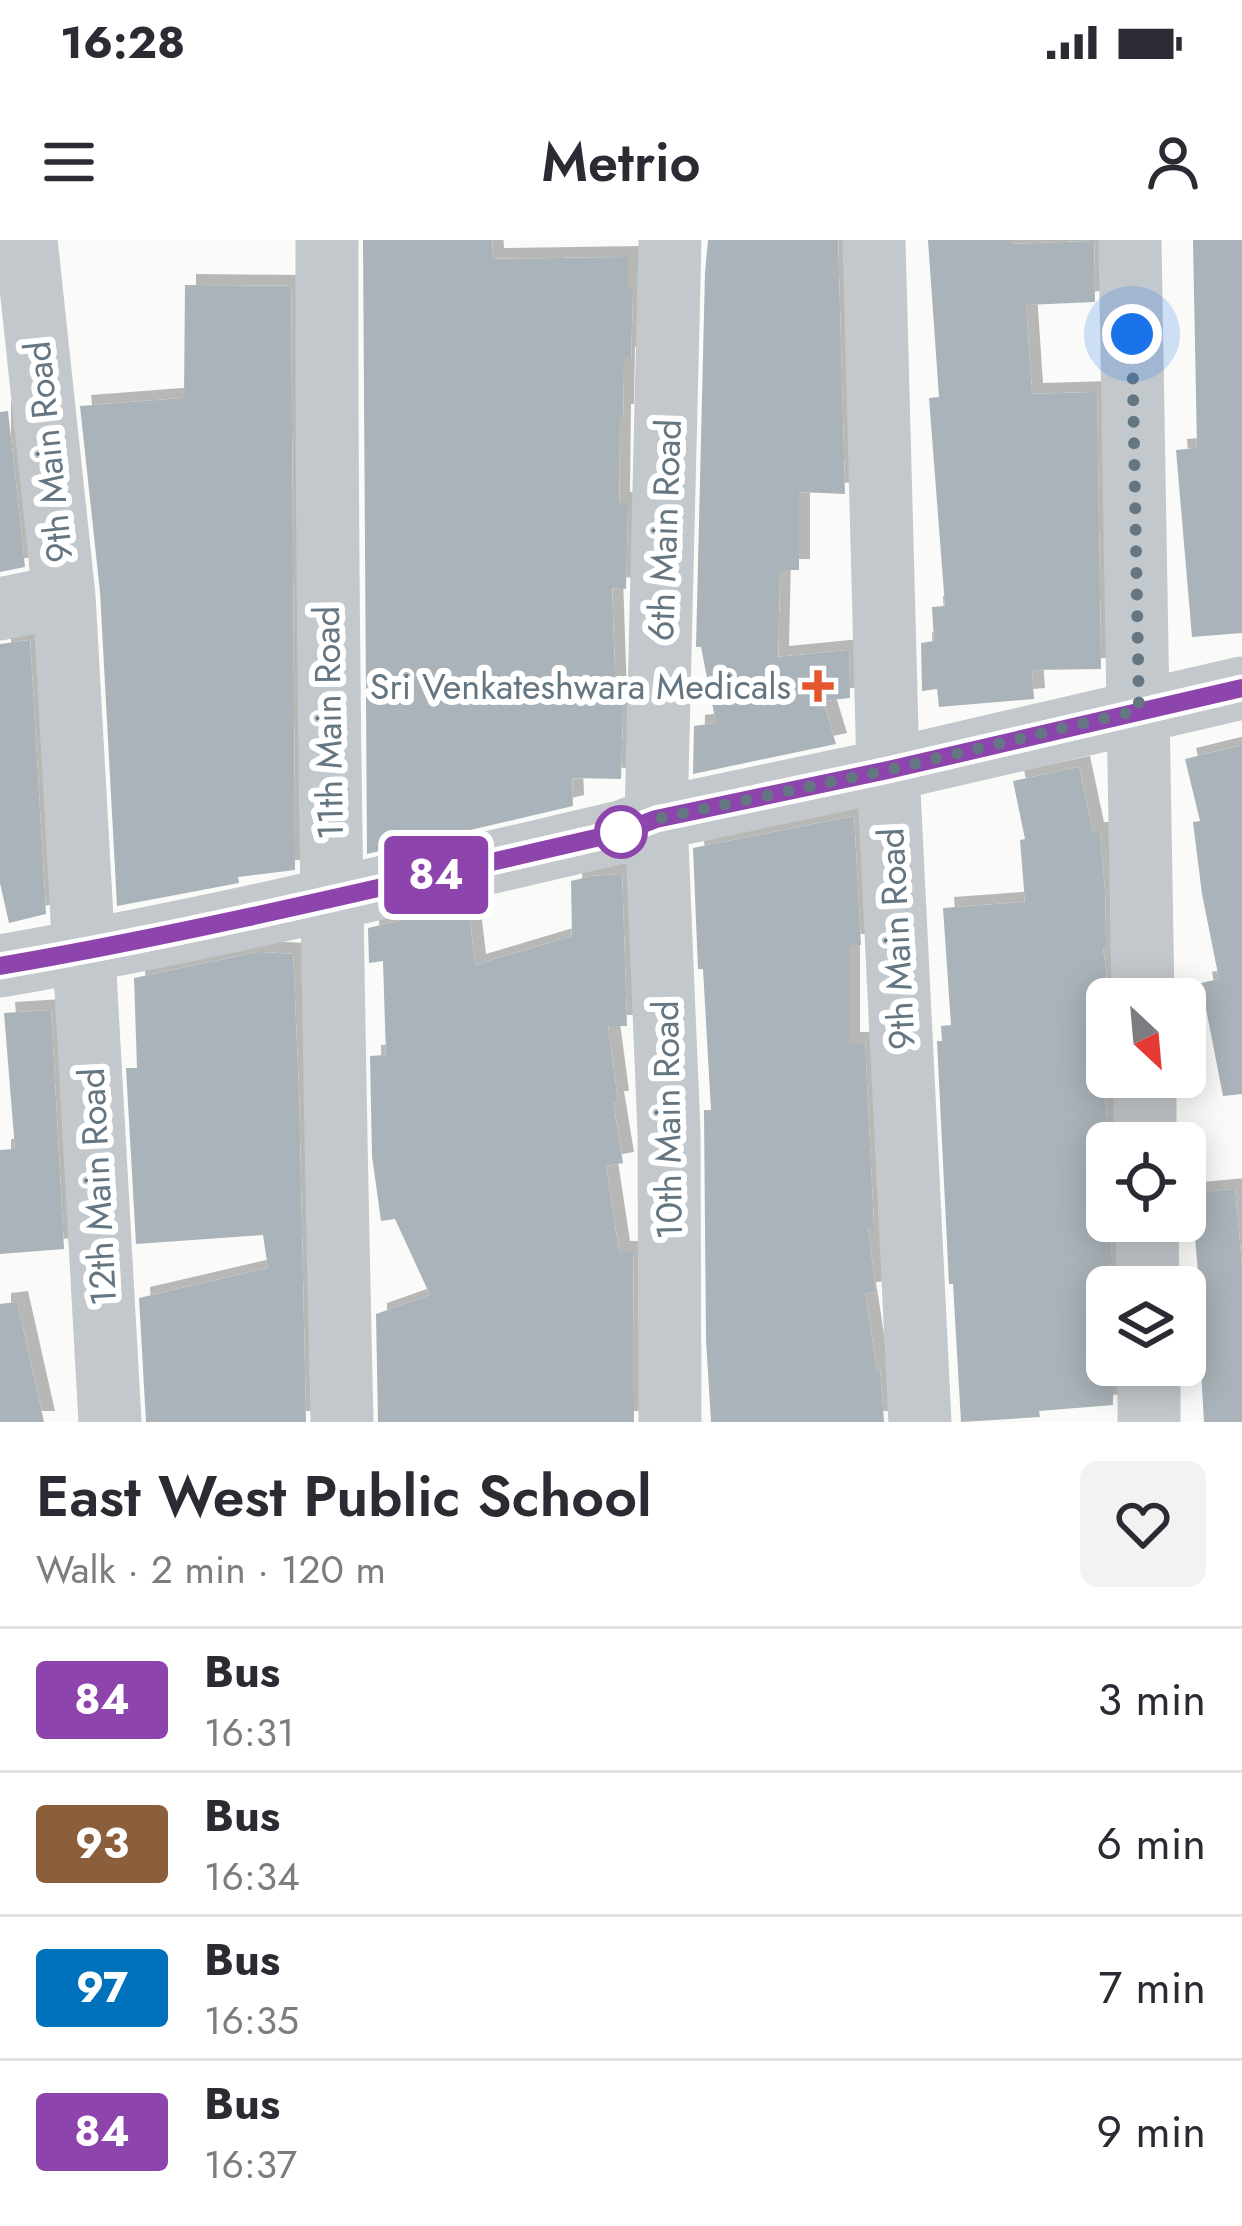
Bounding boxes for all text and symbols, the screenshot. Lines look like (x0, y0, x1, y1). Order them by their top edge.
text: 16:28 (60, 10, 185, 75)
text: Metrio (541, 123, 701, 201)
icon: menu (36, 129, 102, 195)
icon: person (1140, 129, 1206, 195)
your location (1102, 304, 1162, 364)
street label: 9th Main Road (11, 339, 85, 565)
street label: 6th Main Road (634, 418, 694, 642)
street label: 11th Main Road (300, 606, 356, 840)
place label: Sri Venkateshwara Medicals (370, 660, 791, 712)
marker: Sri Venkateshwara Medicals (802, 670, 834, 702)
unlabelled marker (596, 807, 646, 857)
street label: 9th Main Road (864, 827, 928, 1051)
line badge: 84 (382, 836, 490, 914)
text: 84 (408, 844, 464, 905)
north arrow (1086, 978, 1206, 1098)
map controls (1086, 978, 1206, 1386)
street label: 10th Main Road (639, 1000, 695, 1240)
street label: 12th Main Road (65, 1067, 129, 1307)
button: locate (1086, 1122, 1206, 1242)
button: layers (1086, 1266, 1206, 1386)
text: East West Public School (36, 1455, 652, 1537)
button: heart (1080, 1461, 1206, 1587)
text: Walk · 2 min · 120 m (36, 1541, 386, 1598)
text: Bus (204, 1639, 280, 1704)
text: 3 min (1098, 1667, 1206, 1732)
text: 84 (74, 1669, 130, 1730)
text: 16:31 (204, 1704, 295, 1761)
text: Bus (204, 1783, 280, 1848)
text: 6 min (1096, 1811, 1206, 1876)
text: 93 (75, 1813, 129, 1874)
text: 16:34 (204, 1848, 300, 1905)
text: Bus (204, 1927, 280, 1992)
text: 7 min (1098, 1955, 1206, 2020)
text: 97 (76, 1957, 128, 2018)
text: 16:35 (204, 1992, 299, 2049)
text: Bus (204, 2071, 280, 2136)
text: 9 min (1096, 2099, 1206, 2164)
text: 84 (74, 2101, 130, 2162)
text: 16:37 (204, 2136, 297, 2193)

